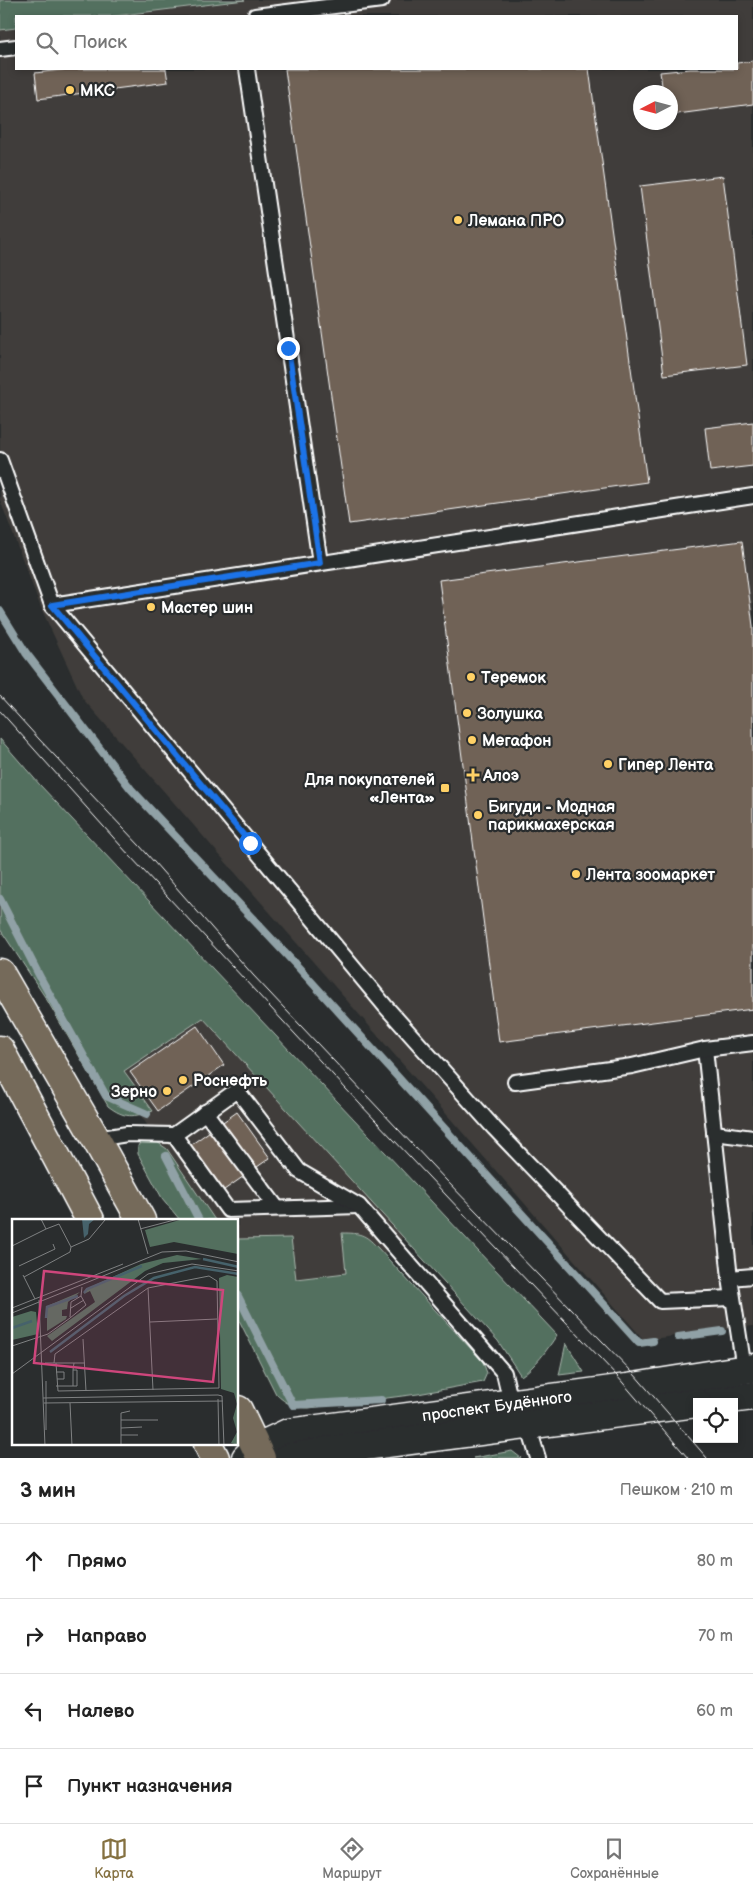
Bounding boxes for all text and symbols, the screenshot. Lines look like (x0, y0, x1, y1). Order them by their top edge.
search box (15, 15, 738, 70)
icon: search (33, 29, 61, 57)
text: Поиск (73, 31, 127, 54)
place label: МКС (80, 82, 115, 101)
marker: МКС (64, 84, 76, 96)
north arrow (633, 85, 678, 130)
place label: Лемана ПРО (467, 212, 564, 231)
marker: Лемана ПРО (452, 214, 464, 226)
route end (277, 337, 300, 360)
place label: Мастер шин (161, 599, 253, 618)
marker: Мастер шин (145, 601, 157, 613)
place label: Теремок (481, 669, 546, 688)
marker: Теремок (465, 671, 477, 683)
place label: Золушка (477, 705, 543, 724)
marker: Золушка (461, 707, 473, 719)
place label: Мегафон (482, 732, 551, 751)
marker: Мегафон (466, 734, 478, 746)
place label: Гипер Лента (618, 756, 714, 775)
marker: Гипер Лента (602, 758, 614, 770)
place label: Алоэ (482, 767, 519, 786)
marker: Алоэ (467, 769, 479, 781)
place label: Для покупателей «Лента» (305, 771, 435, 808)
marker: Для покупателей «Лента» (439, 782, 451, 794)
place label: Бигуди - Модная парикмахерская (488, 798, 615, 835)
marker: Бигуди - Модная парикмахерская (472, 809, 484, 821)
route start (239, 832, 262, 855)
place label: Лента зоомаркет (585, 866, 716, 885)
marker: Лента зоомаркет (570, 868, 582, 880)
place label: Роснефть (193, 1072, 268, 1091)
marker: Роснефть (177, 1074, 189, 1086)
place label: Зерно (111, 1083, 157, 1102)
marker: Зерно (161, 1085, 173, 1097)
inset map (12, 1219, 239, 1446)
street label: проспект Будённого (421, 1387, 573, 1426)
map controls (693, 1398, 738, 1443)
button: locate (693, 1398, 738, 1443)
text: 3 мин (20, 1478, 76, 1503)
text: Пешком · 210 m (620, 1481, 733, 1500)
icon: ahead (20, 1547, 48, 1575)
text: Прямо (67, 1550, 127, 1573)
text: 80 m (697, 1552, 733, 1571)
icon: right (20, 1622, 48, 1650)
text: Направо (67, 1625, 147, 1648)
text: 70 m (698, 1627, 733, 1646)
icon: left (20, 1697, 48, 1725)
text: Налево (67, 1700, 134, 1723)
text: 60 m (696, 1702, 733, 1721)
icon: arrive (20, 1772, 48, 1800)
text: Пункт назначения (67, 1775, 232, 1798)
tab: Карта (94, 1835, 134, 1882)
tab: Маршрут (322, 1835, 382, 1882)
tab: Сохранённые (570, 1835, 659, 1882)

